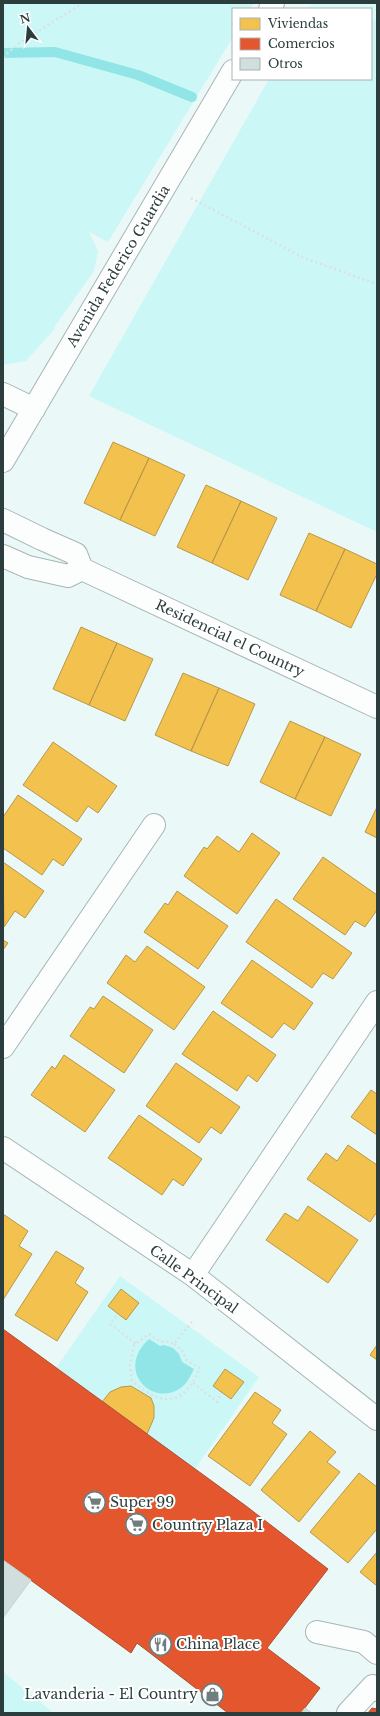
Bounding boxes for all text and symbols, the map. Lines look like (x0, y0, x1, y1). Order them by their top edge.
north arrow (8, 8, 48, 48)
legend (232, 8, 372, 80)
text: N (18, 10, 33, 27)
text: Viviendas (267, 16, 328, 31)
text: Comercios (268, 36, 335, 51)
text: Otros (268, 56, 303, 71)
street label: Avenida Federico Guardia (62, 181, 174, 351)
street label: Residencial el Country (152, 595, 308, 681)
street label: Calle Principal (146, 1241, 242, 1317)
supermarket icon: Super 99 (81, 1489, 107, 1515)
place label: Super 99 (110, 1493, 174, 1511)
supermarket icon: Country Plaza I (124, 1512, 150, 1538)
place label: Country Plaza I (152, 1516, 263, 1534)
restaurant icon: China Place (147, 1631, 173, 1657)
place label: China Place (176, 1635, 260, 1653)
shop icon: Lavanderia - El Country (200, 1681, 226, 1707)
place label: Lavanderia - El Country (24, 1685, 198, 1703)

